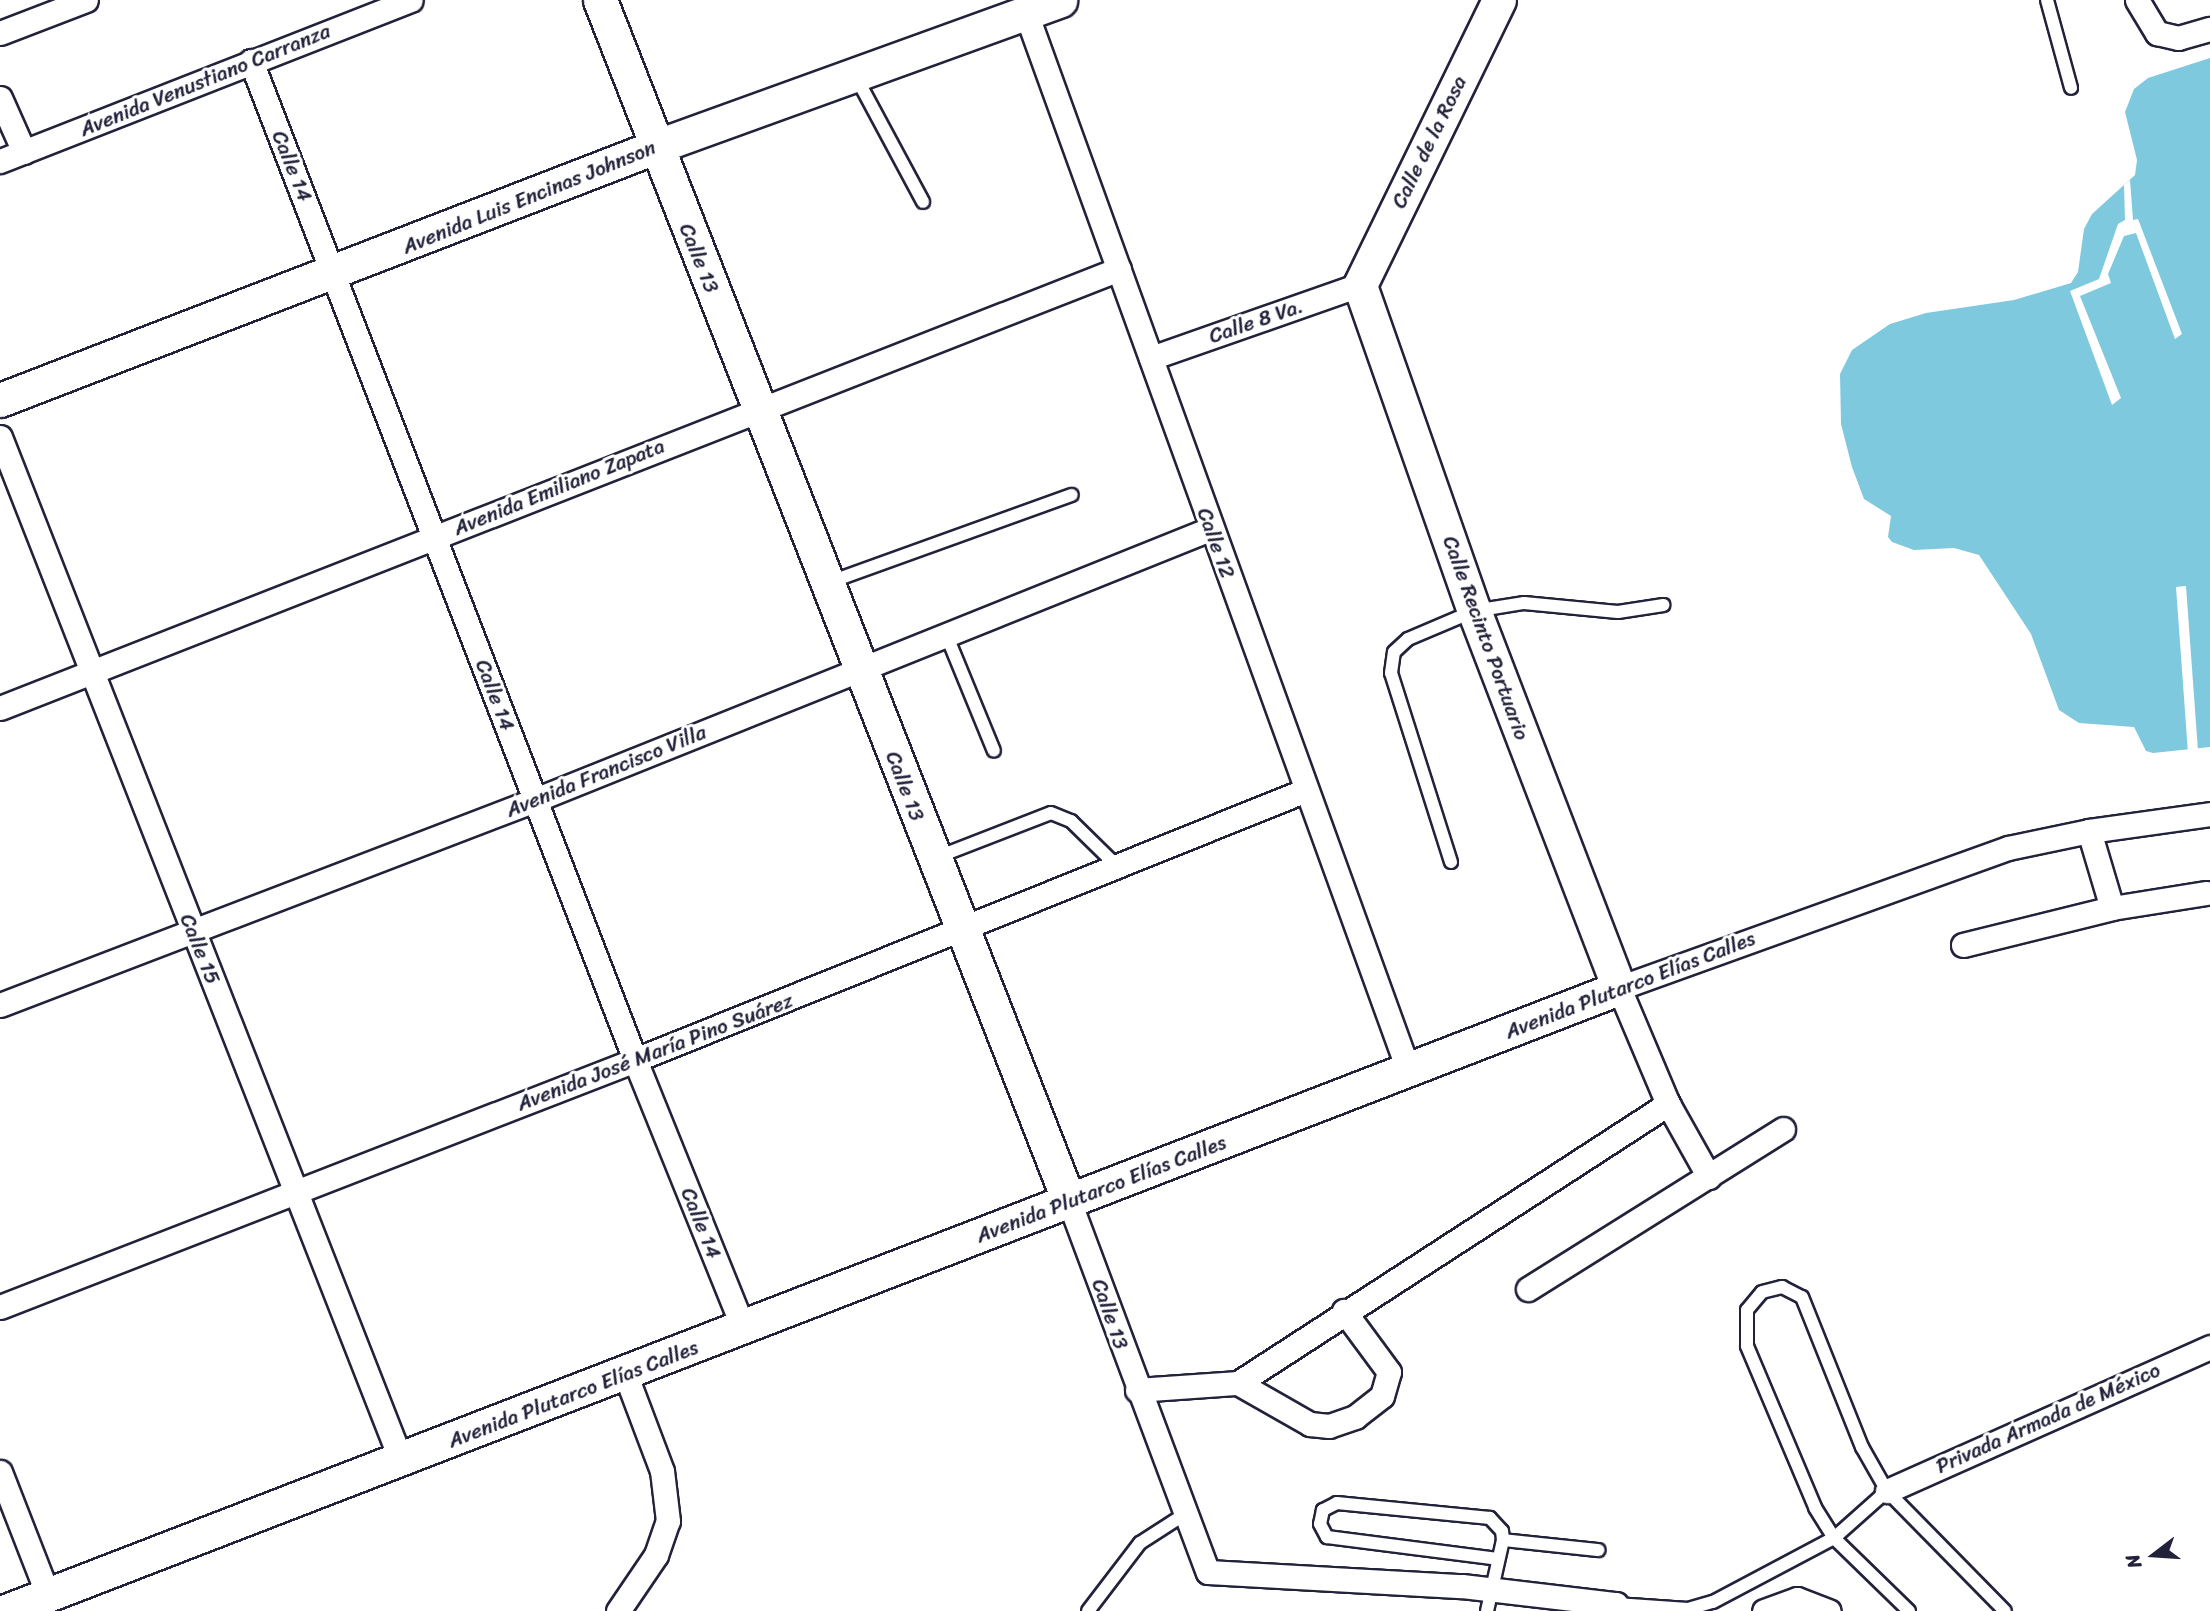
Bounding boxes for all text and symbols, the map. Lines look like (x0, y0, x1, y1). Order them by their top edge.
street label: Avenida Venustiano Carranza (76, 18, 334, 142)
street label: Calle de la Rosa (1386, 71, 1472, 213)
street label: Calle 14 (266, 127, 318, 205)
street label: Avenida Luis Encinas Johnson (399, 135, 659, 259)
street label: Calle 13 (674, 220, 724, 296)
street label: Calle 8 Va. (1206, 293, 1306, 349)
street label: Avenida Emiliano Zapata (450, 433, 668, 541)
street label: Calle 12 (1192, 504, 1240, 582)
street label: Calle Recinto Portuario (1437, 532, 1535, 744)
street label: Calle 14 (470, 656, 520, 734)
street label: Avenida Francisco Villa (502, 719, 710, 823)
street label: Calle 13 (880, 748, 930, 824)
street label: Calle 15 (175, 910, 225, 988)
street label: Avenida Plutarco Elías Calles (1501, 925, 1759, 1045)
street label: Avenida José María Pino Suárez (514, 988, 796, 1116)
street label: Avenida Plutarco Elías Calles (972, 1129, 1230, 1249)
street label: Calle 14 (675, 1184, 727, 1262)
street label: Calle 13 (1086, 1276, 1134, 1352)
street label: Avenida Plutarco Elías Calles (444, 1334, 702, 1454)
street label: Privada Armada de México (1932, 1357, 2164, 1479)
north arrow (2119, 1520, 2189, 1590)
text: N (2116, 1550, 2151, 1572)

